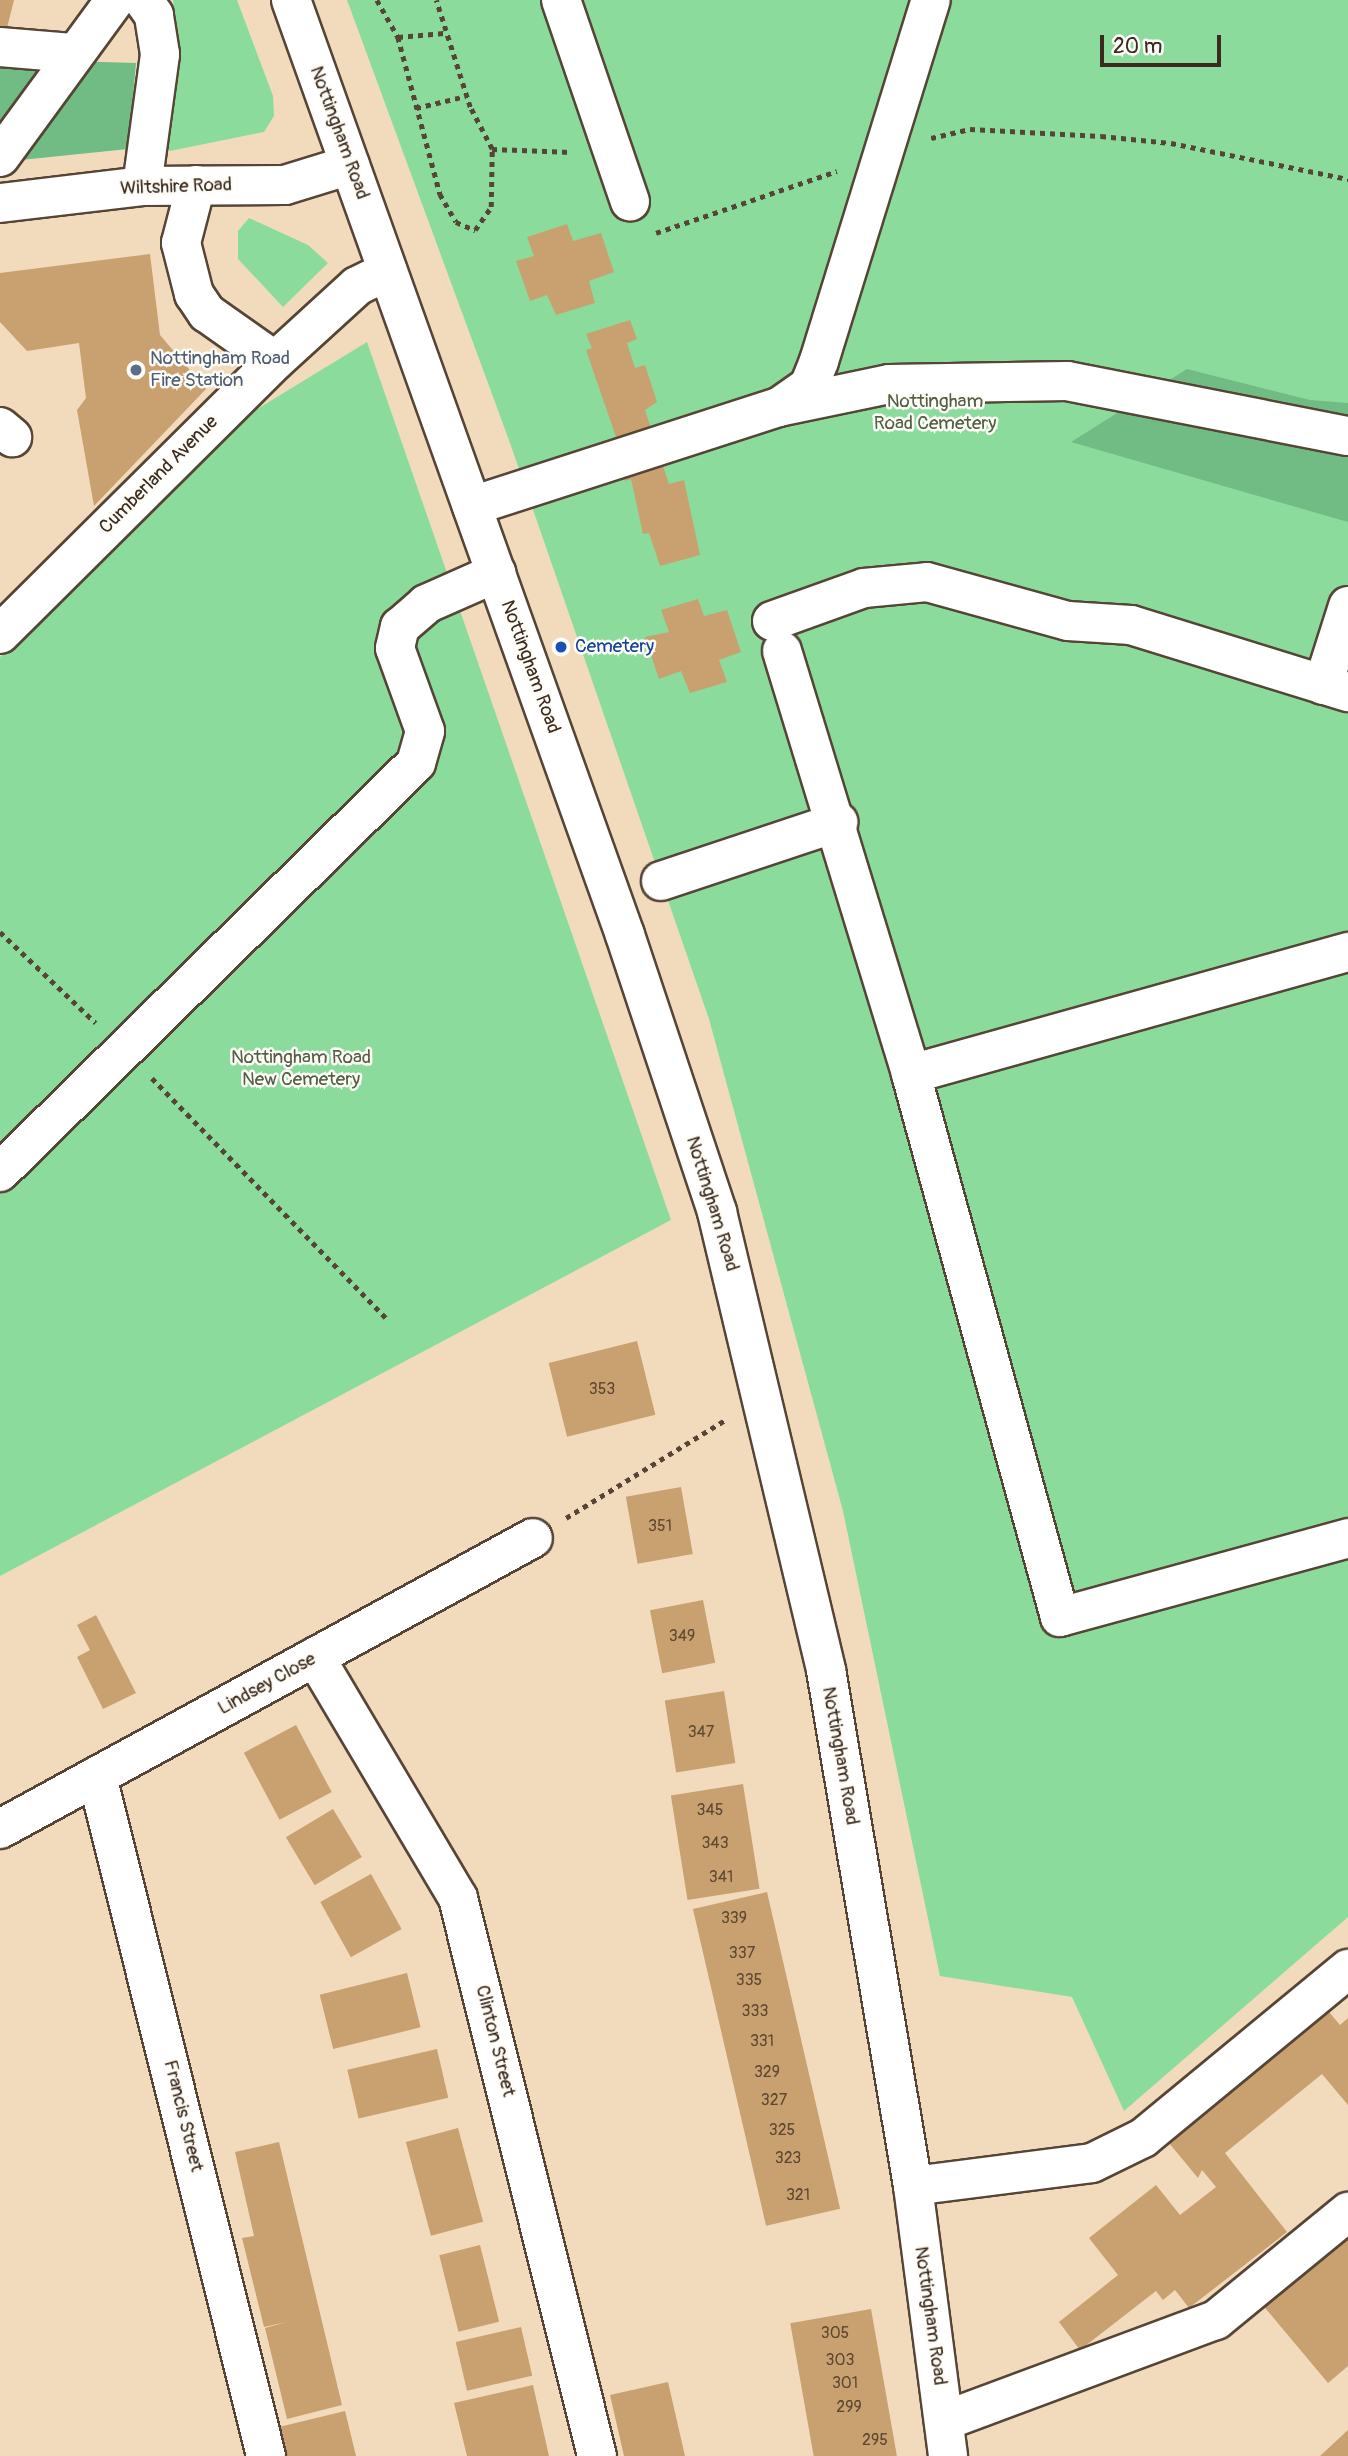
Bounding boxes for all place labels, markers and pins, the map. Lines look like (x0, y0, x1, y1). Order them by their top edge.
place label: Nottingham Road Fire Station (150, 348, 290, 392)
marker: Nottingham Road Fire Station (128, 362, 144, 378)
place label: Cemetery (575, 636, 654, 658)
marker: Cemetery (553, 639, 569, 655)

